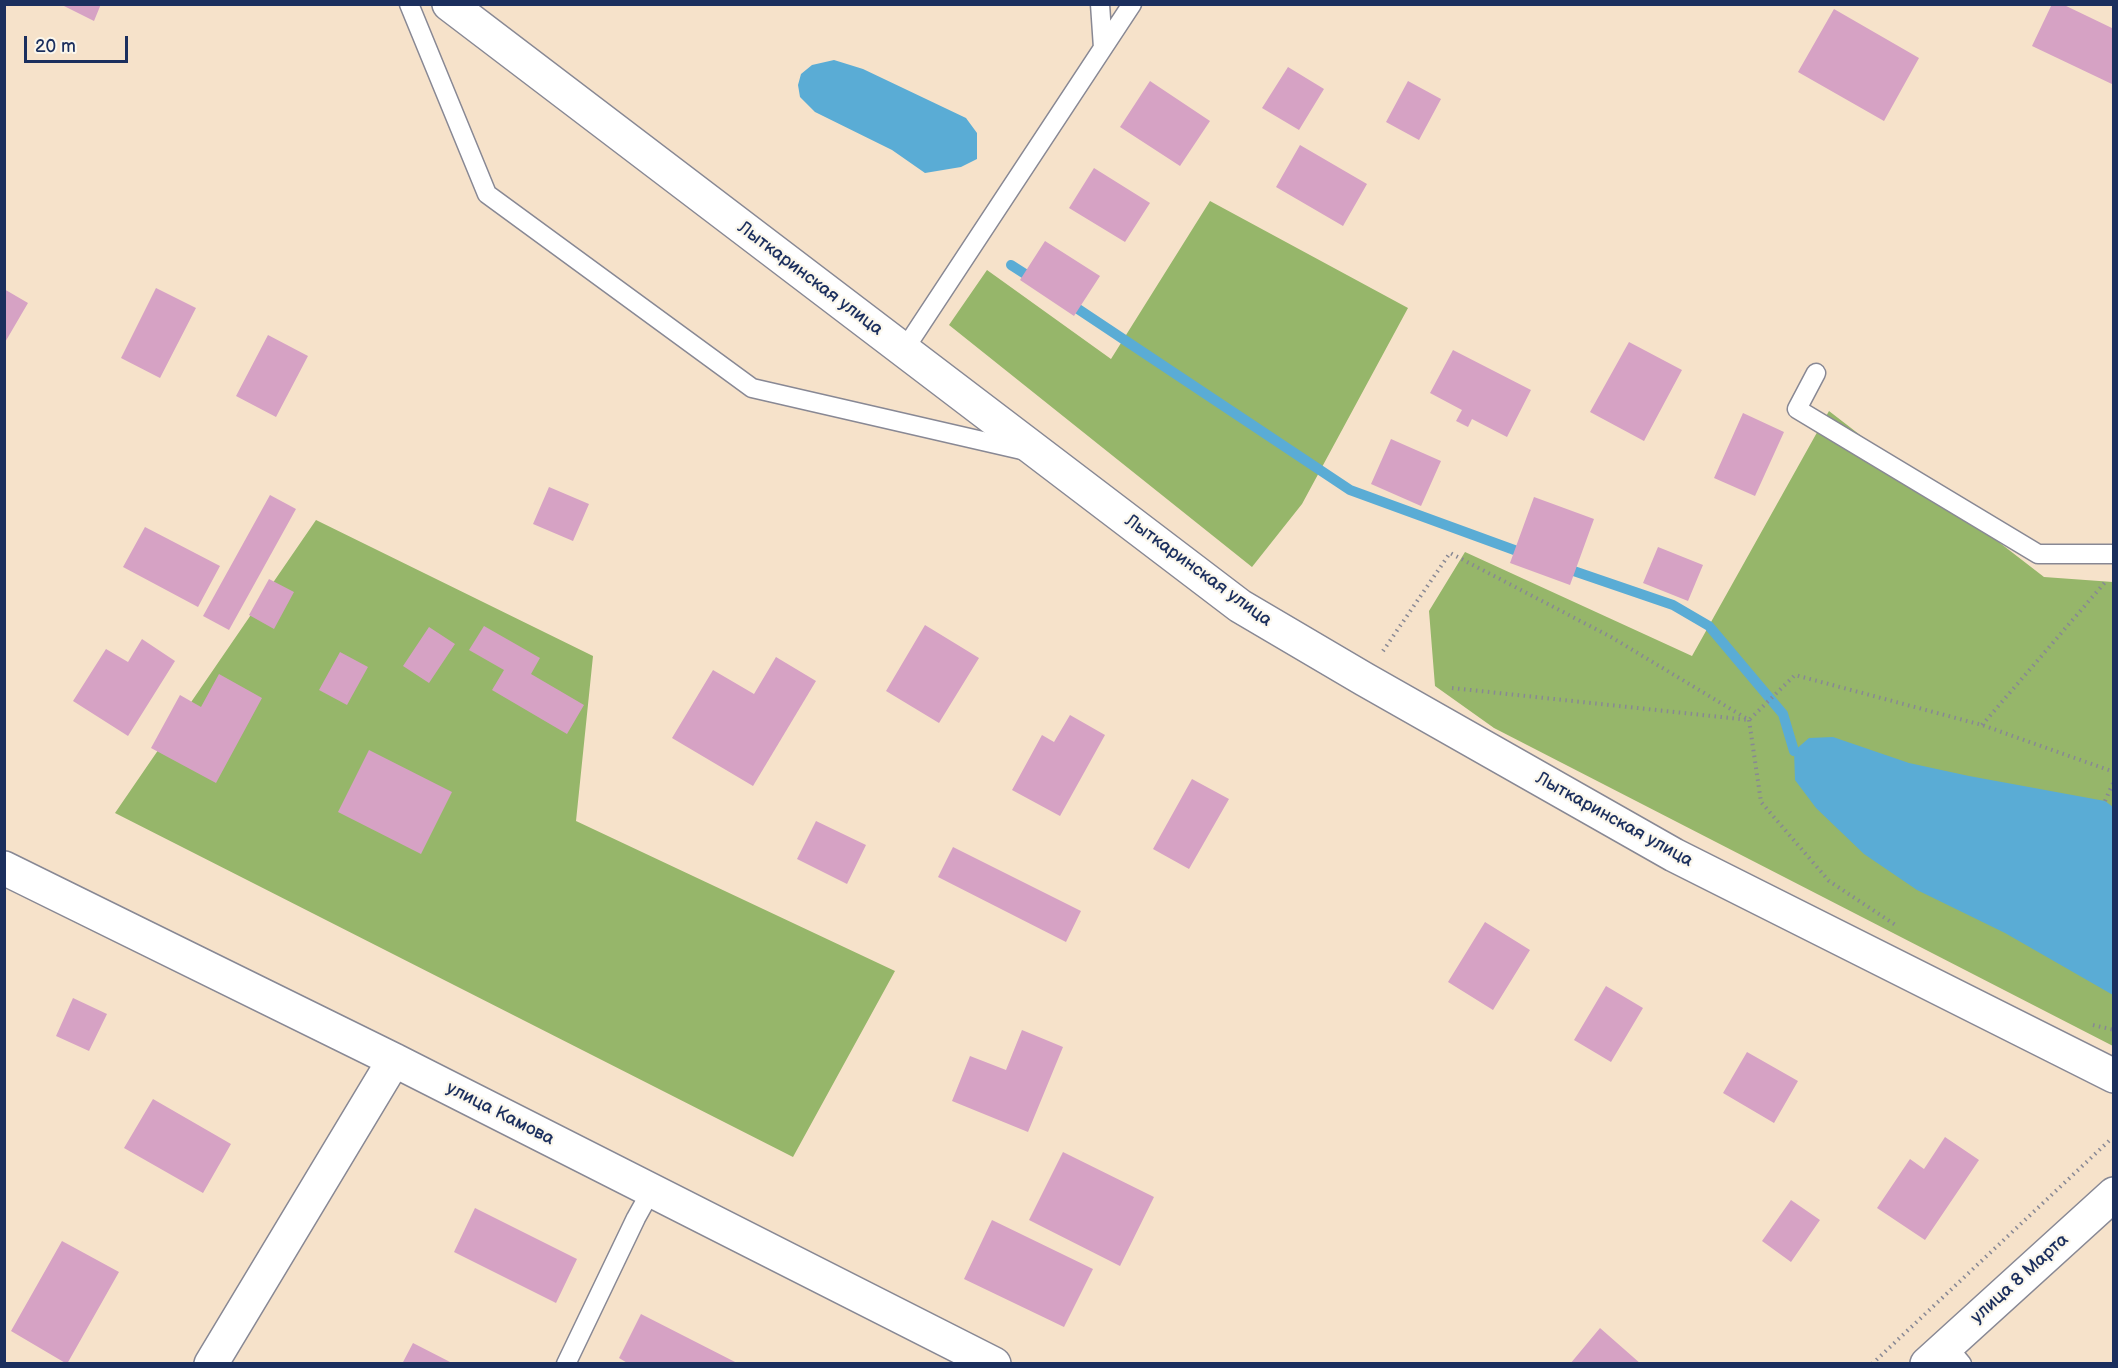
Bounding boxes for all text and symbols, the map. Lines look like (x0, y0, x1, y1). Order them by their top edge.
scale bar (27, 24, 130, 62)
text: 20 m (35, 36, 76, 57)
street label: Лыткаринская улица (733, 217, 887, 341)
street label: Лыткаринская улица (1120, 510, 1276, 632)
street label: Лыткаринская улица (1532, 768, 1696, 872)
street label: улица Камова (442, 1078, 558, 1150)
street label: улица 8 Марта (1967, 1229, 2073, 1329)

